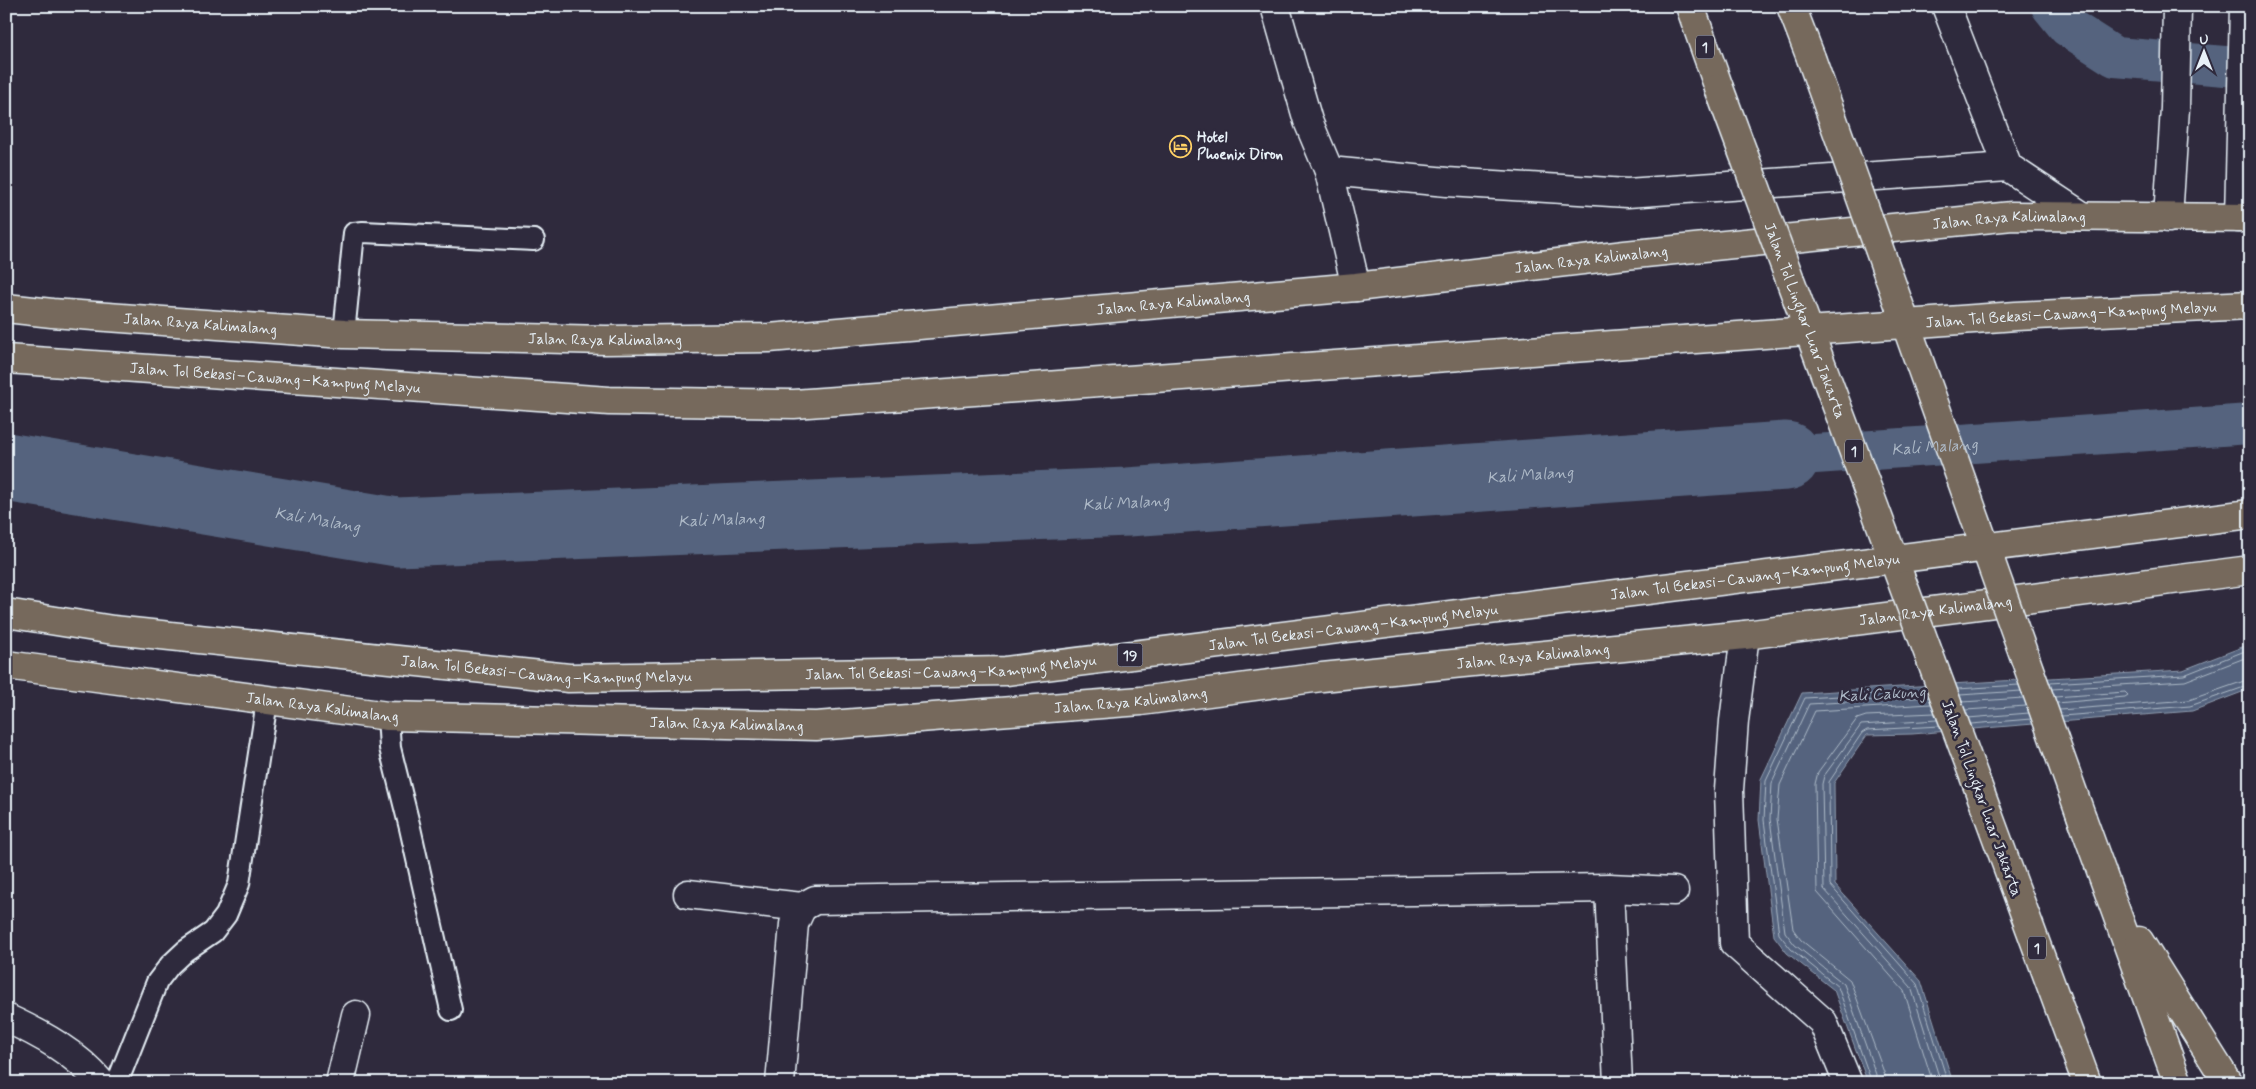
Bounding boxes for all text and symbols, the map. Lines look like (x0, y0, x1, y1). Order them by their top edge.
north arrow (2178, 28, 2228, 78)
text: U (2199, 31, 2209, 49)
road number: 1 (1696, 36, 1714, 58)
place label: Hotel Phoenix Diron (1197, 128, 1284, 165)
hotel icon: Hotel Phoenix Diron (1169, 134, 1193, 158)
street label: Jalan Raya Kalimalang (1931, 207, 2086, 235)
street label: Jalan Tol Lingkar Luar Jakarta (1759, 220, 1850, 422)
street label: Jalan Raya Kalimalang (1513, 242, 1669, 279)
street label: Jalan Raya Kalimalang (1096, 287, 1251, 320)
street label: Jalan Tol Bekasi–Cawang–Kampung Melayu (1925, 298, 2218, 333)
street label: Jalan Raya Kalimalang (123, 309, 278, 340)
street label: Jalan Raya Kalimalang (528, 329, 682, 351)
street label: Jalan Tol Bekasi–Cawang–Kampung Melayu (129, 359, 422, 399)
water label: Kali Malang (1891, 434, 1980, 461)
road number: 1 (1845, 440, 1863, 462)
water label: Kali Malang (1486, 462, 1575, 489)
water label: Kali Malang (1082, 490, 1171, 516)
water label: Kali Malang (273, 503, 363, 538)
water label: Kali Malang (678, 508, 766, 532)
street label: Jalan Tol Bekasi–Cawang–Kampung Melayu (1609, 549, 1902, 606)
street label: Jalan Raya Kalimalang (1858, 592, 2013, 631)
street label: Jalan Tol Bekasi–Cawang–Kampung Melayu (1207, 600, 1500, 656)
street label: Jalan Raya Kalimalang (1455, 639, 1611, 675)
road number: 19 (1118, 644, 1142, 666)
street label: Jalan Tol Bekasi–Cawang–Kampung Melayu (400, 651, 692, 689)
street label: Jalan Tol Bekasi–Cawang–Kampung Melayu (805, 651, 1098, 685)
water label: Kali Cakung (1838, 682, 1927, 707)
street label: Jalan Raya Kalimalang (1053, 683, 1208, 719)
street label: Jalan Raya Kalimalang (244, 688, 399, 727)
street label: Jalan Tol Lingkar Luar Jakarta (1935, 697, 2026, 900)
street label: Jalan Raya Kalimalang (649, 713, 804, 737)
road number: 1 (2028, 936, 2046, 960)

